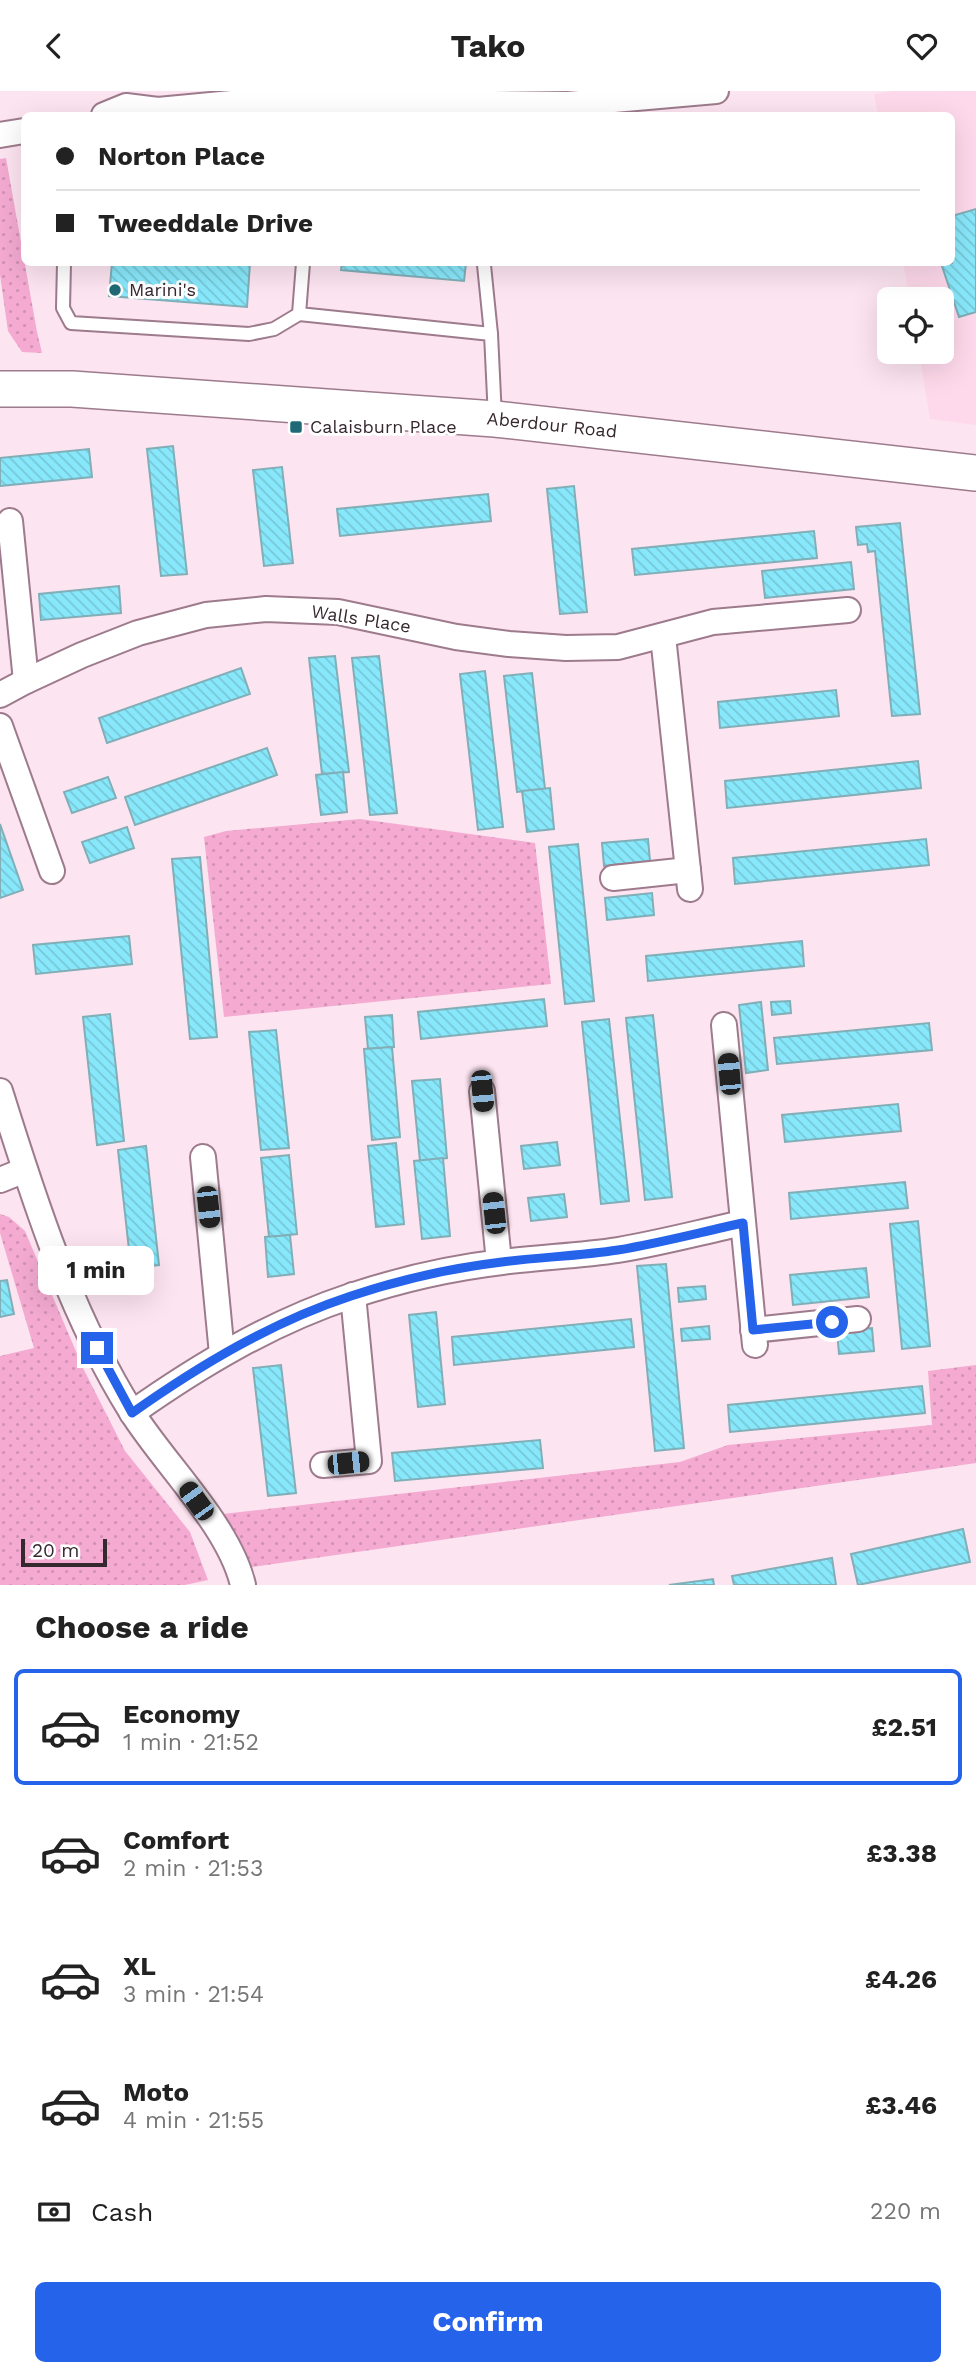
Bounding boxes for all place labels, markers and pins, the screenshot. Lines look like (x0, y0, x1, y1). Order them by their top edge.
place label: Marini's (129, 279, 196, 300)
marker: Marini's (107, 282, 123, 298)
place label: Calaisburn Place (310, 416, 457, 437)
marker: Calaisburn Place (288, 419, 304, 435)

